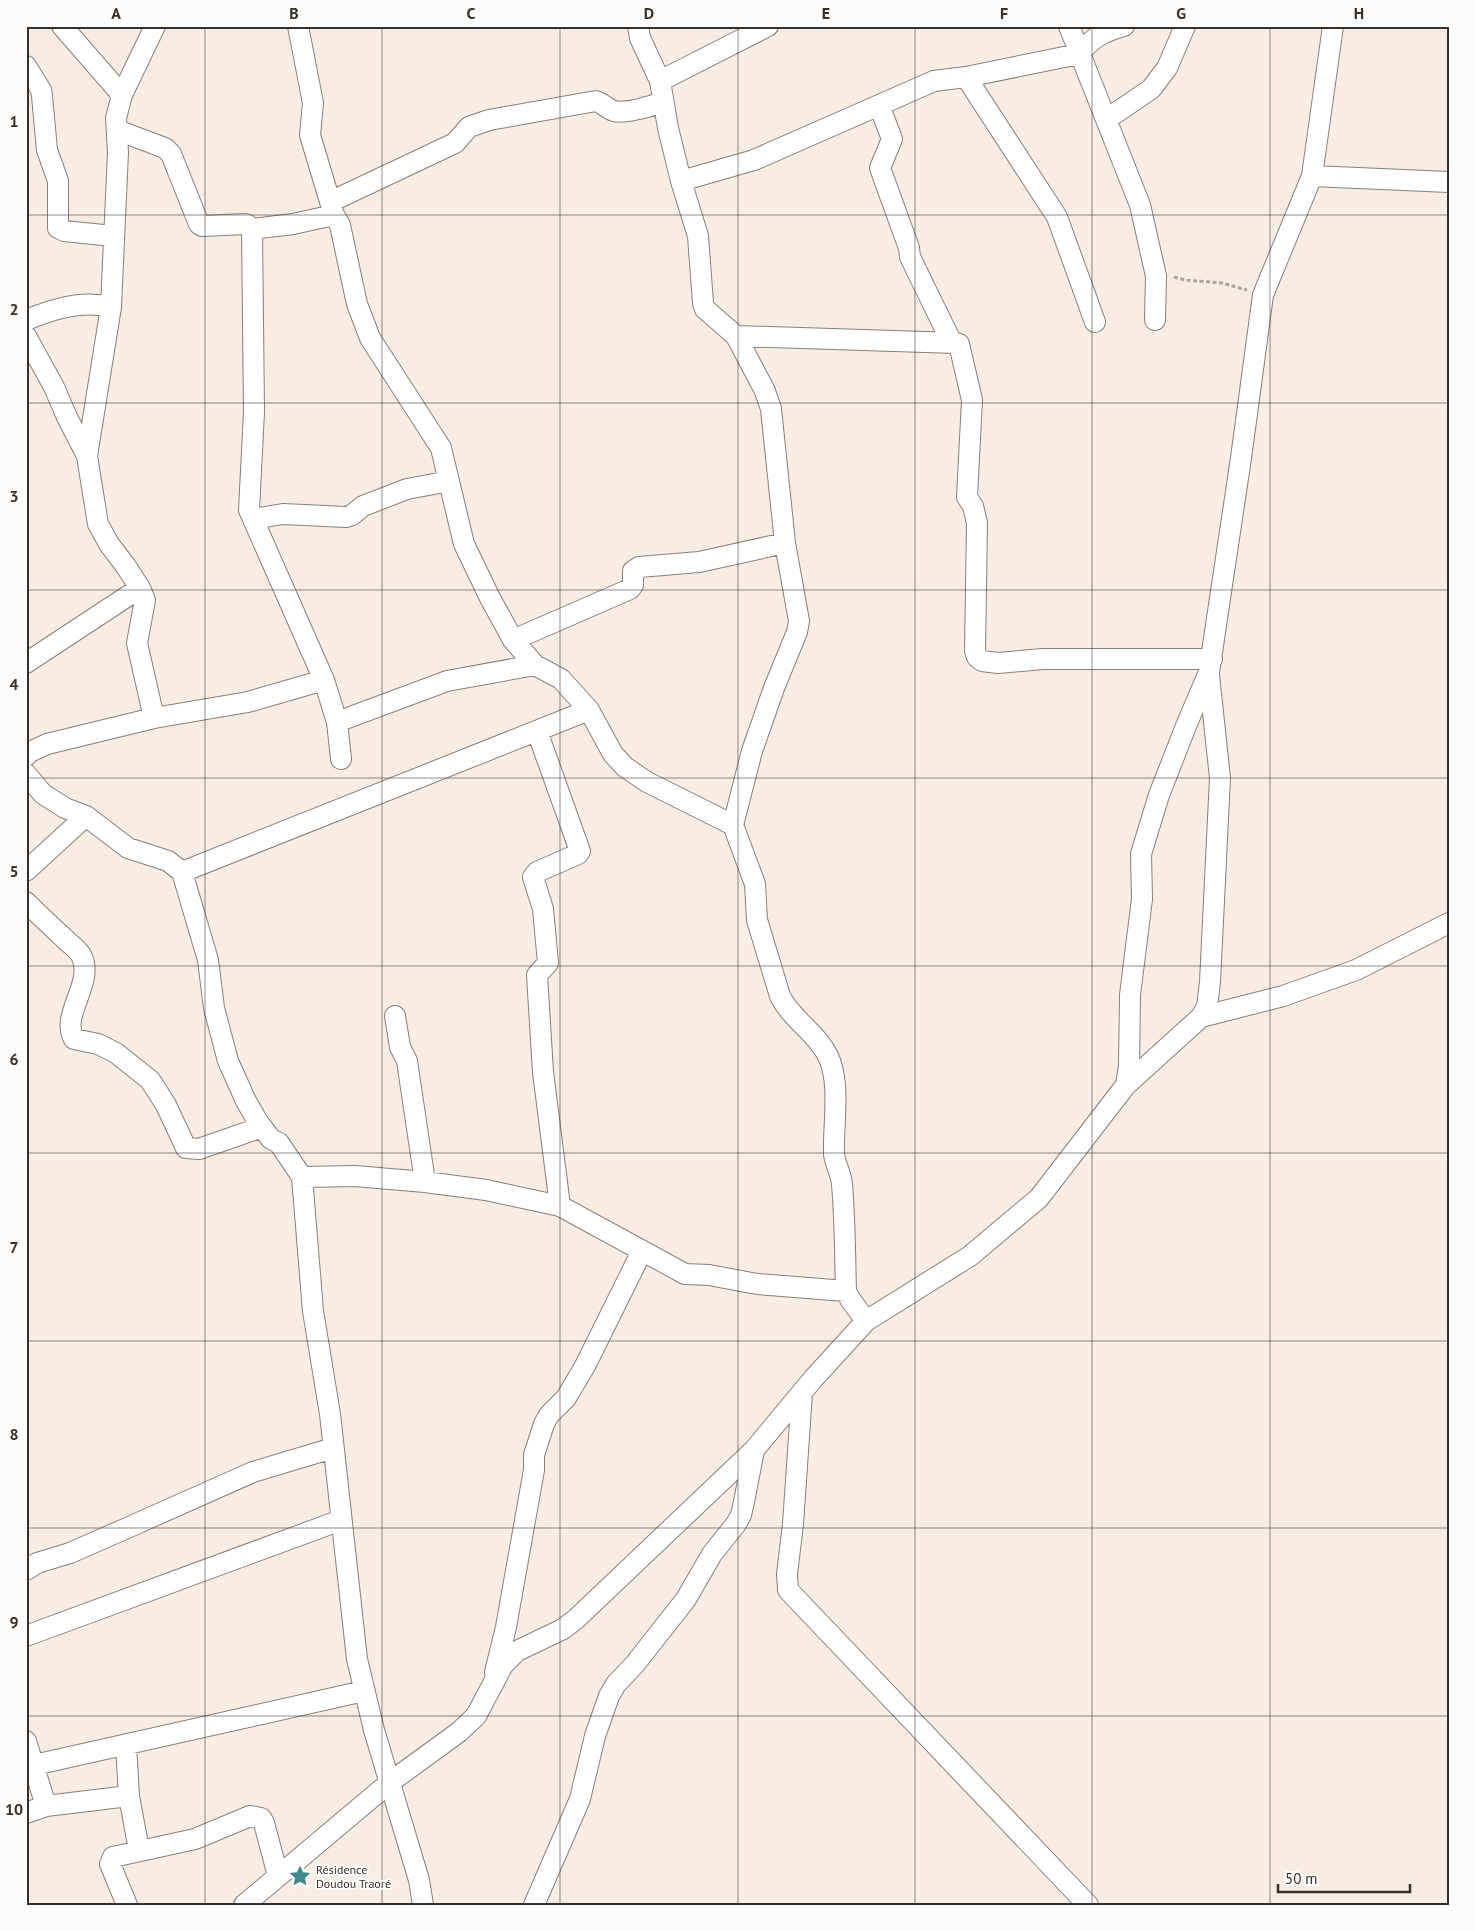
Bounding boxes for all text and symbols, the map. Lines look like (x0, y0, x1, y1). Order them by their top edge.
text: A (111, 3, 121, 23)
text: B (289, 3, 299, 23)
text: C (467, 3, 476, 23)
text: D (644, 3, 654, 23)
text: E (822, 3, 830, 23)
text: F (1000, 3, 1008, 23)
text: G (1176, 3, 1186, 23)
text: H (1354, 3, 1364, 23)
text: 1 (9, 111, 19, 131)
text: 2 (9, 299, 19, 319)
text: 3 (9, 486, 19, 506)
text: 4 (9, 674, 19, 694)
text: 5 (9, 861, 19, 881)
text: 6 (9, 1049, 19, 1069)
text: 7 (9, 1237, 19, 1257)
text: 8 (9, 1424, 19, 1444)
text: 9 (9, 1612, 19, 1632)
text: 10 (5, 1799, 23, 1819)
scale bar (1278, 1861, 1410, 1893)
place label: Résidence Doudou Traoré (316, 1862, 391, 1891)
place icon: Résidence Doudou Traoré (287, 1863, 313, 1889)
text: 50 m (1285, 1869, 1318, 1888)

